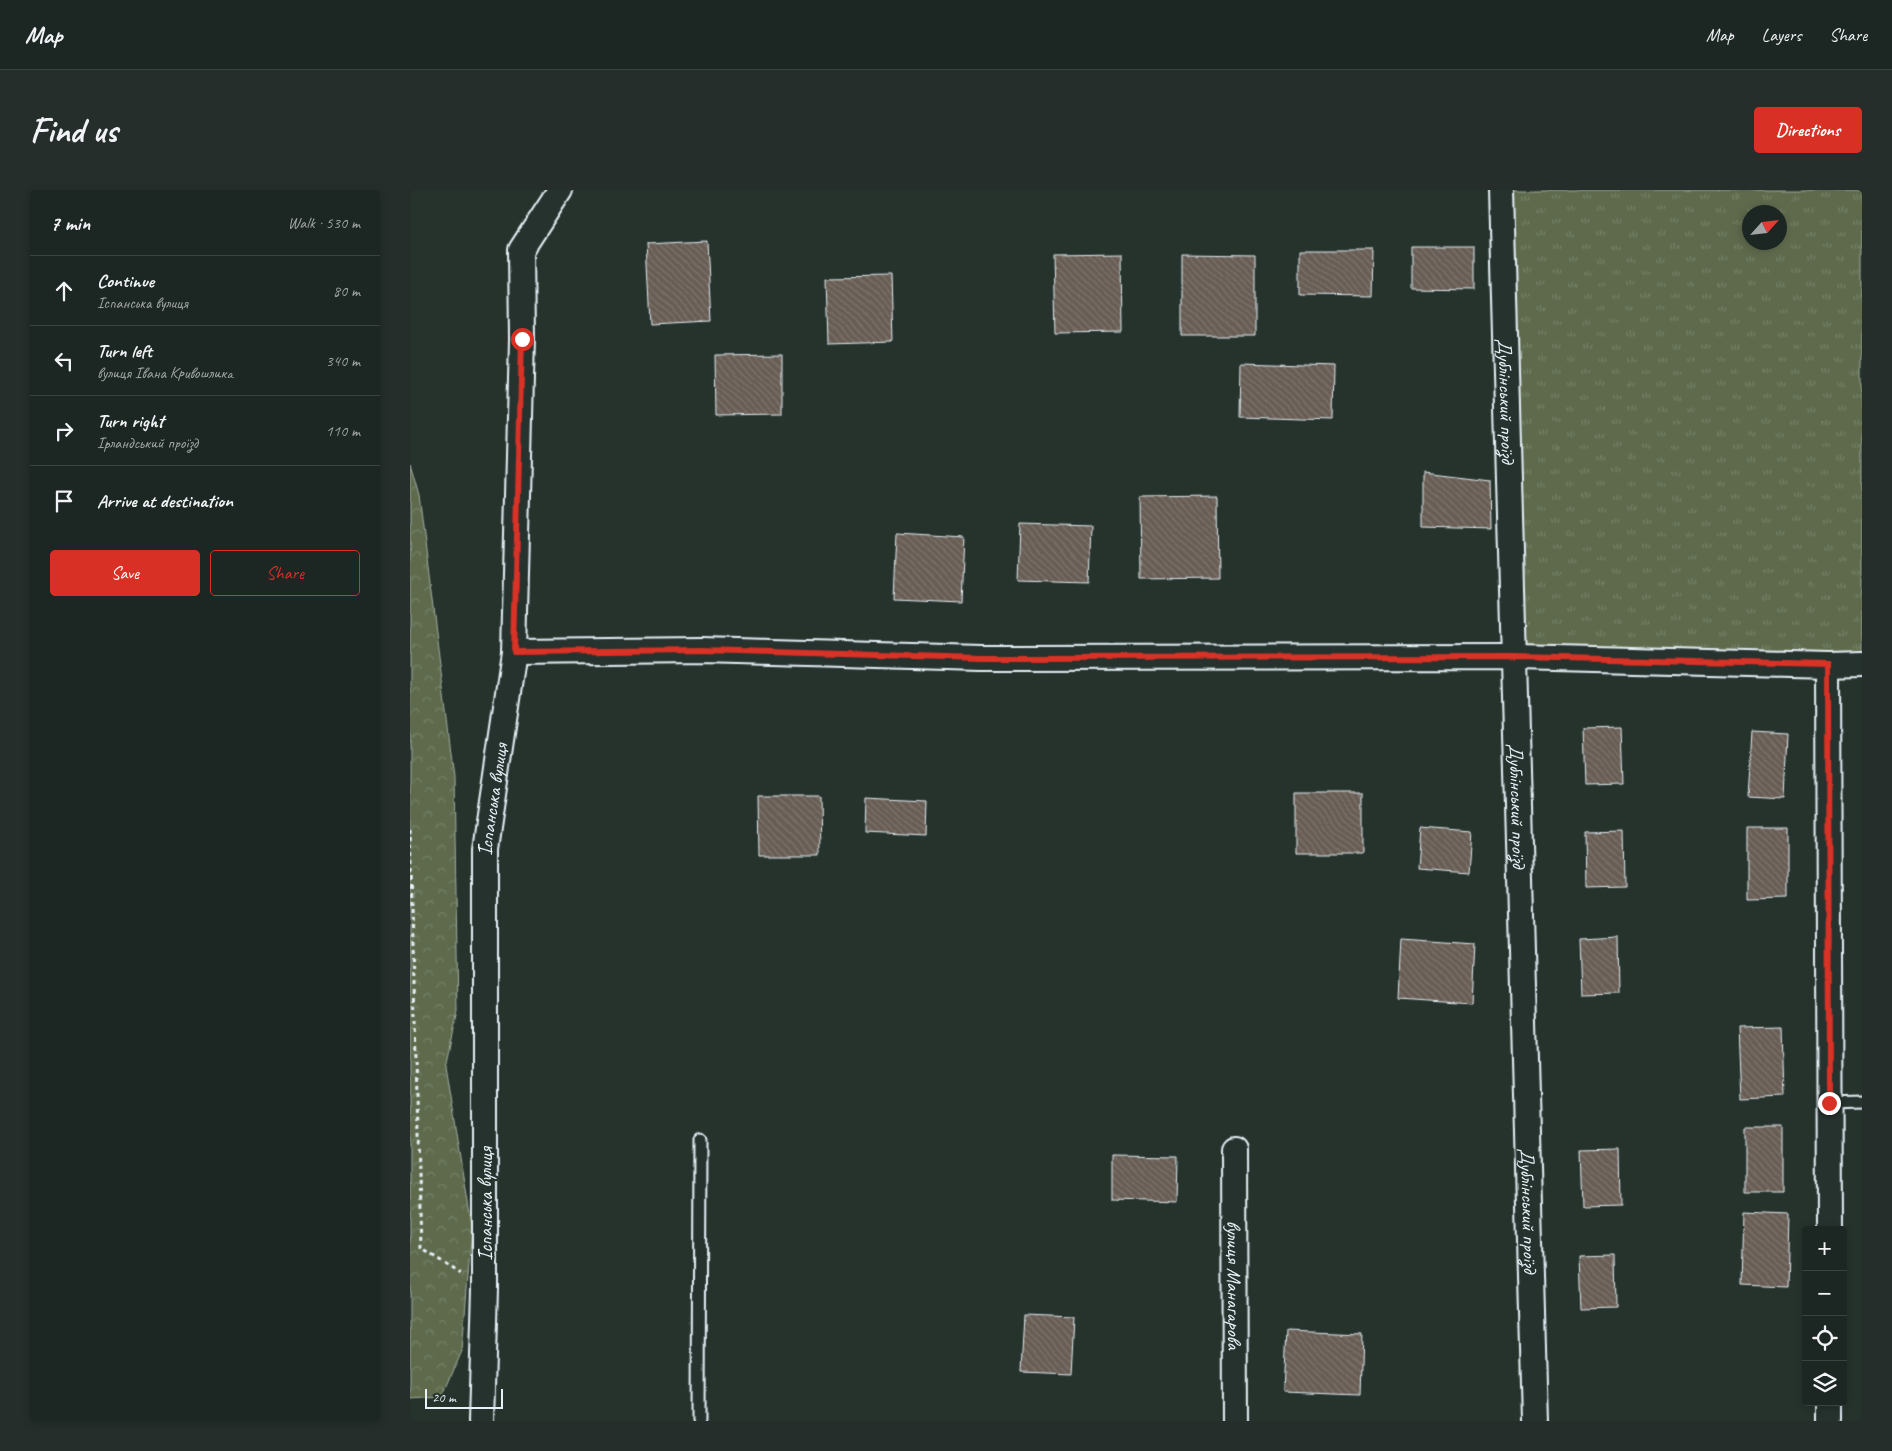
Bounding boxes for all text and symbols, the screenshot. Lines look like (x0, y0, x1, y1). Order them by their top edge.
text: Map (25, 20, 62, 50)
text: Map (1706, 24, 1734, 46)
text: Layers (1762, 24, 1801, 46)
text: Share (1829, 24, 1867, 46)
button: Directions (1754, 107, 1862, 153)
text: Find us (30, 108, 117, 153)
north arrow (1742, 205, 1787, 250)
text: 7 min (50, 210, 90, 236)
text: Walk · 530 m (288, 213, 360, 233)
text: Continue (97, 269, 154, 293)
icon: ahead (50, 277, 78, 305)
text: 80 m (333, 281, 360, 301)
text: Іспанська вулиця (97, 293, 188, 313)
route start (511, 328, 534, 351)
street label: Дублінський проїзд (1493, 338, 1521, 465)
text: Turn left (97, 339, 152, 363)
icon: left (50, 347, 78, 375)
text: 340 m (326, 351, 360, 371)
text: вулиця Івана Кривошлика (97, 363, 233, 383)
text: Turn right (97, 409, 164, 433)
icon: right (50, 417, 78, 445)
text: 110 m (326, 421, 360, 441)
text: Ірландський проїзд (97, 433, 198, 453)
icon: arrive (50, 487, 78, 515)
text: Arrive at destination (97, 489, 233, 513)
button: Save (50, 550, 200, 596)
button: Share (210, 550, 360, 596)
street label: Іспанська вулиця (473, 740, 513, 856)
street label: Дублінський проїзд (1504, 743, 1532, 870)
route end (1818, 1092, 1841, 1115)
street label: Іспанська вулиця (473, 1146, 498, 1261)
street label: Дублінський проїзд (1515, 1148, 1543, 1275)
street label: вулиця Манагарова (1222, 1220, 1247, 1352)
map controls (1802, 1226, 1847, 1406)
button: + (1802, 1226, 1847, 1271)
button: − (1802, 1271, 1847, 1316)
button: locate (1802, 1316, 1847, 1361)
button: layers (1802, 1361, 1847, 1406)
scale bar (425, 1386, 502, 1409)
text: 20 m (432, 1389, 456, 1406)

